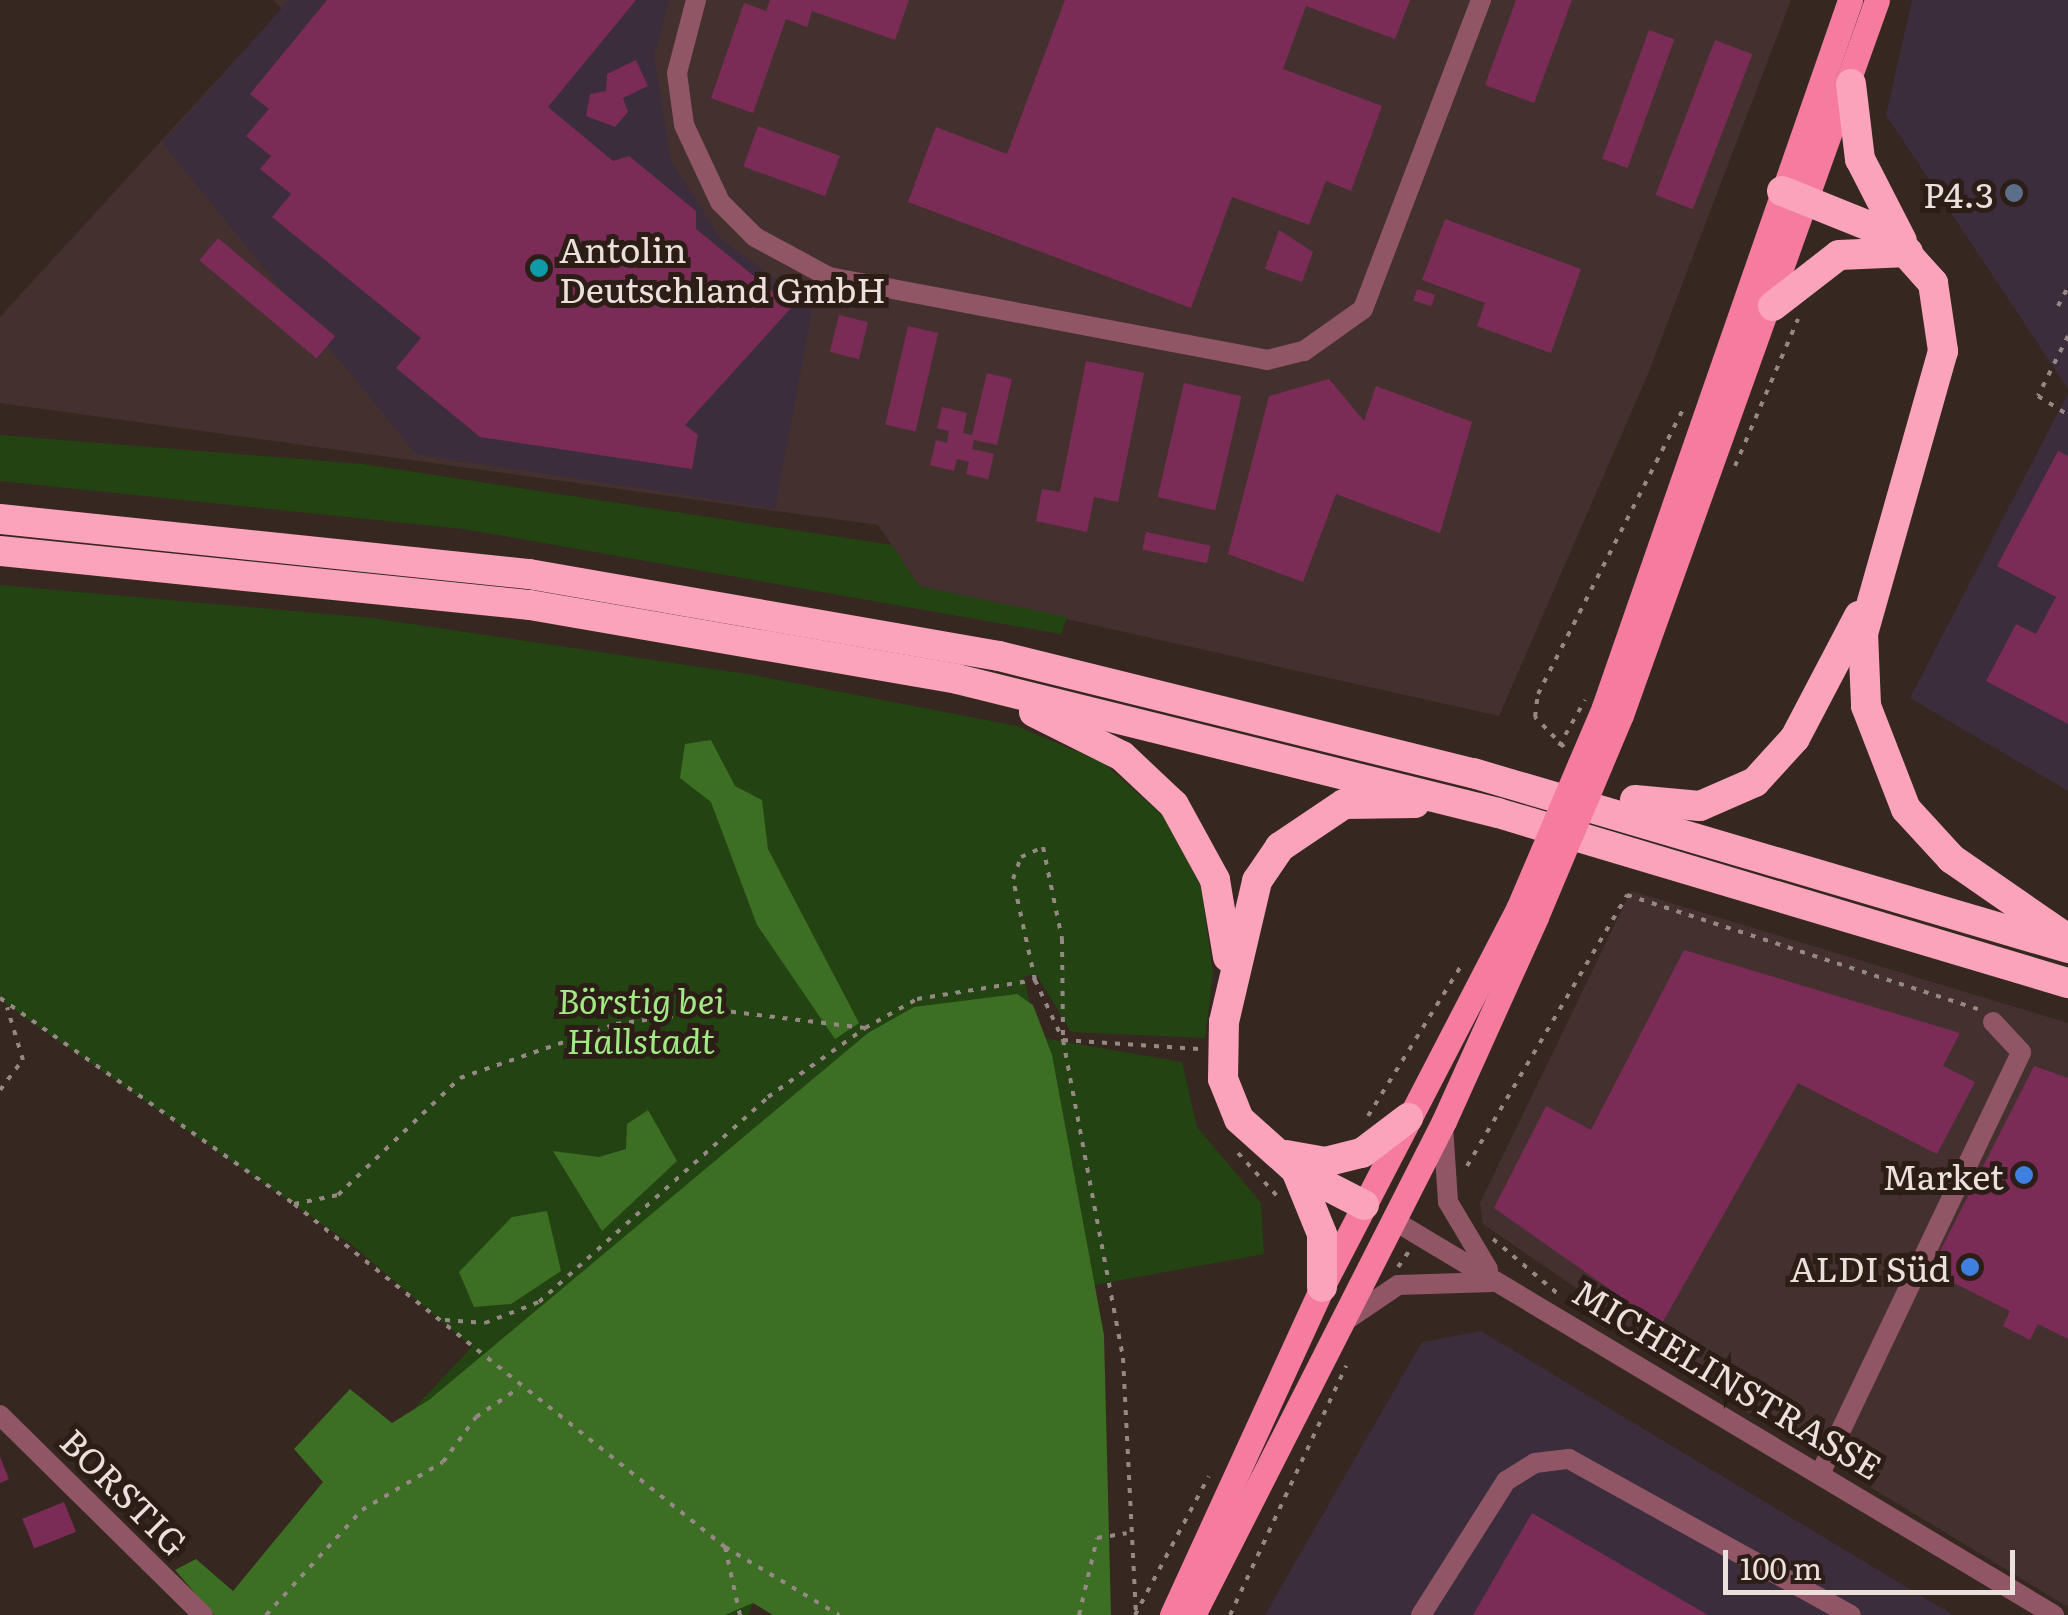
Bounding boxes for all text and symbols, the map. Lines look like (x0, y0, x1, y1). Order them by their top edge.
place label: P4.3 (1923, 172, 1994, 214)
marker: P4.3 (2003, 182, 2025, 204)
place label: Antolin Deutschland GmbH (559, 227, 886, 309)
marker: Antolin Deutschland GmbH (528, 257, 550, 279)
park label: Börstig bei Hallstadt (557, 978, 725, 1060)
place label: Market (1882, 1154, 2004, 1196)
marker: Market (2013, 1164, 2035, 1186)
place label: ALDI Süd (1790, 1246, 1950, 1288)
marker: ALDI Süd (1959, 1256, 1981, 1278)
street label: MICHELINSTRASSE (1566, 1269, 1890, 1487)
street label: BORSTIG (53, 1419, 197, 1563)
scale bar (1728, 1530, 2020, 1592)
text: 100 m (1740, 1545, 1822, 1589)

